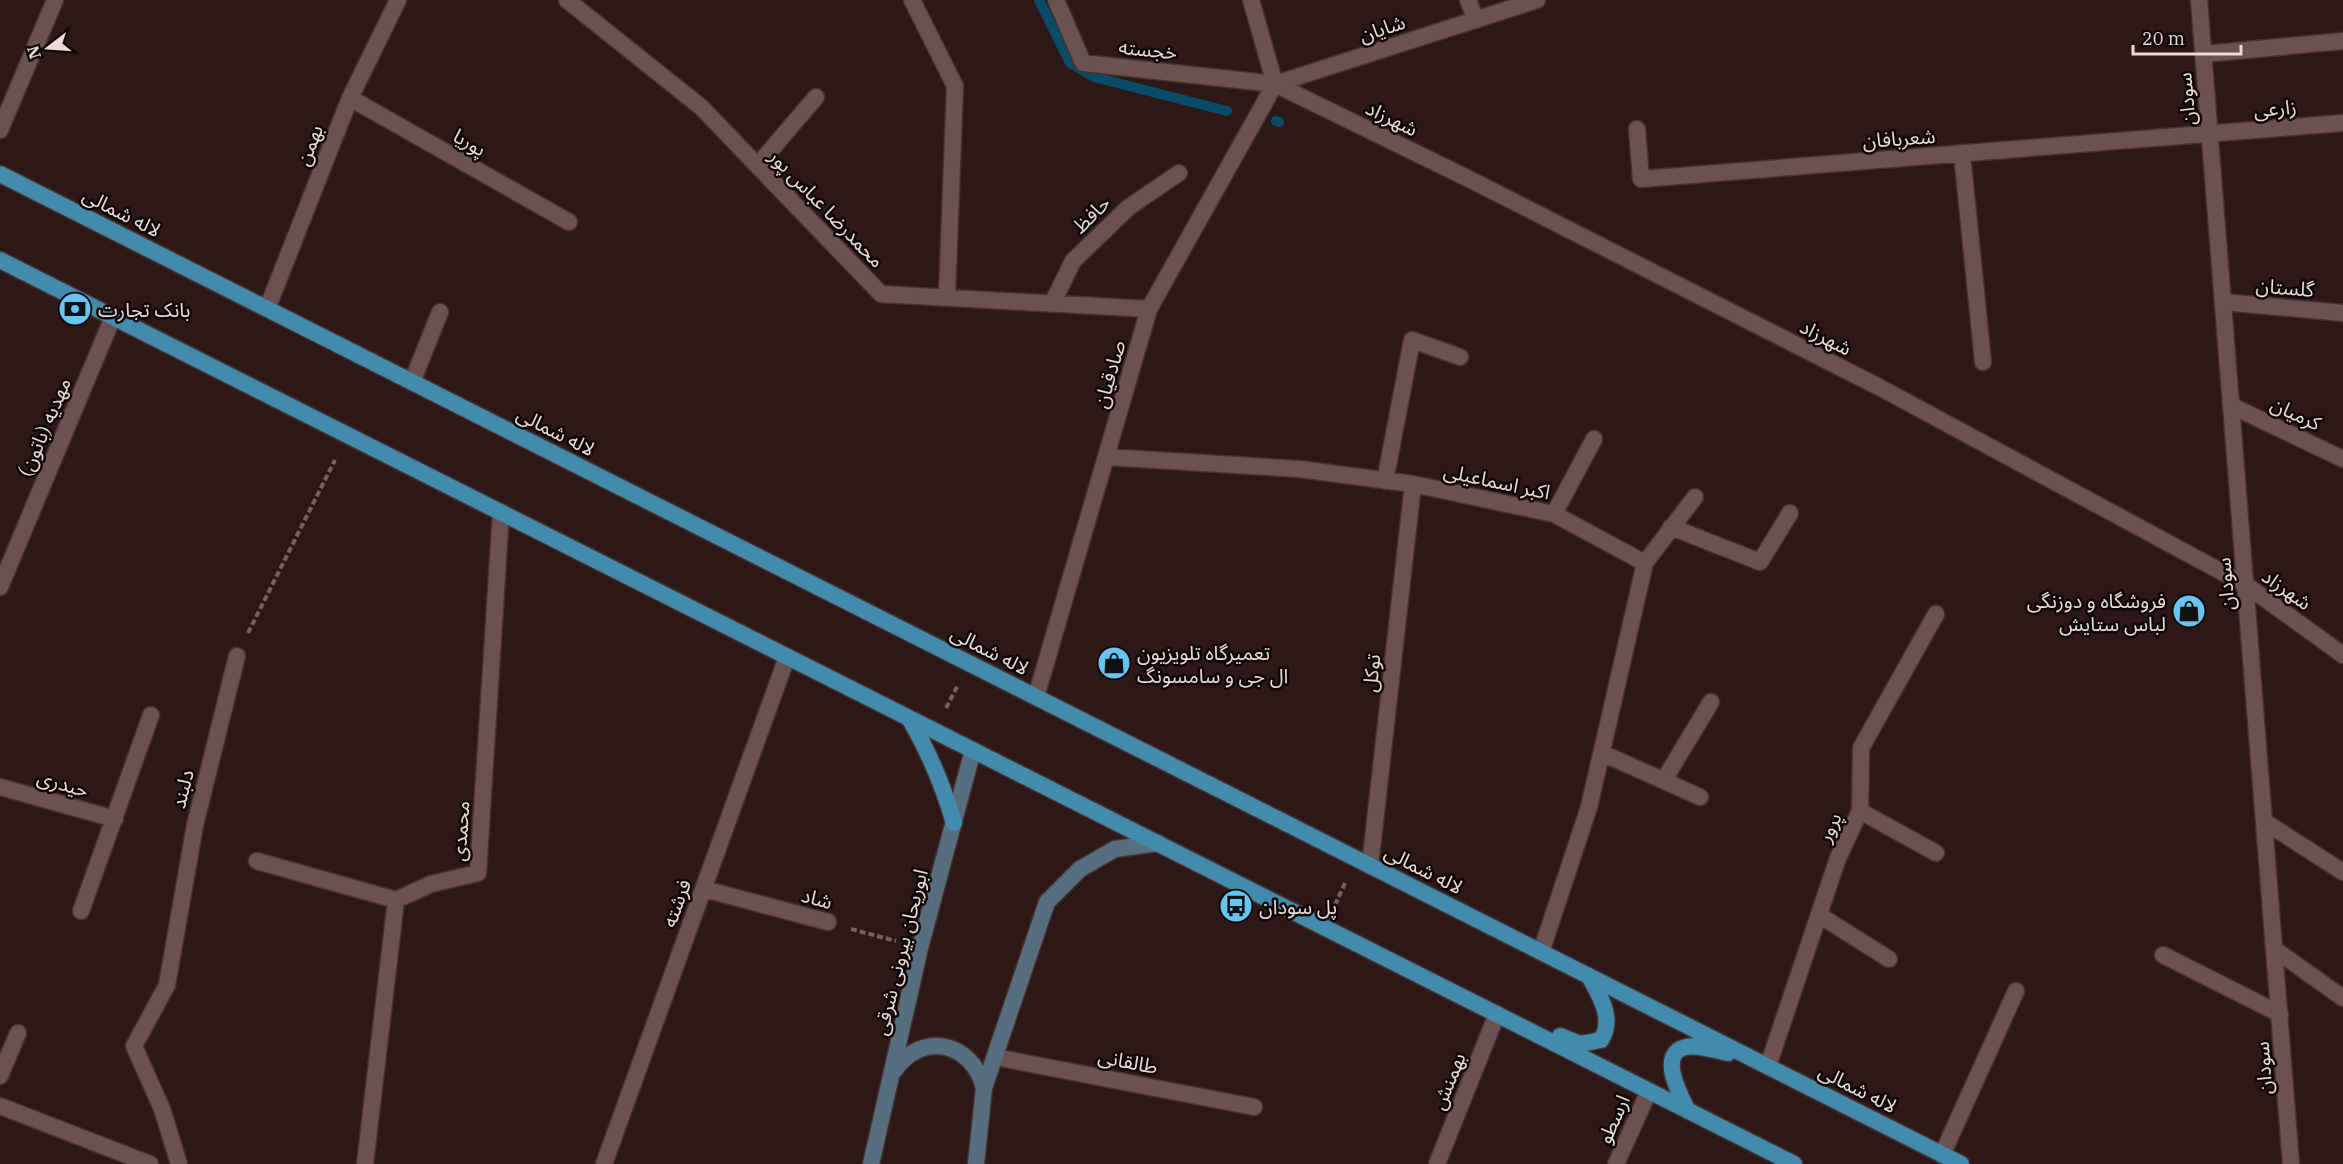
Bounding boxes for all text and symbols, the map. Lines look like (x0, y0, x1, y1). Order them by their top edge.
street label: شایان (1355, 8, 1409, 48)
north arrow (18, 18, 78, 78)
scale bar (2133, 18, 2241, 56)
text: 20 m (2142, 27, 2185, 50)
street label: خجسته (1117, 33, 1179, 65)
text: N (22, 43, 45, 61)
street label: سودان (2170, 71, 2202, 127)
street label: زارعی (2252, 93, 2298, 123)
street label: شهرزاد (1361, 94, 1423, 142)
street label: بهمن (289, 121, 329, 169)
street label: پوریا (448, 122, 491, 162)
street label: شعربافان (1862, 122, 1936, 154)
street label: محمدرضا عباس پور (763, 142, 891, 273)
street label: لاله شمالی (78, 181, 166, 243)
street label: حافظ (1066, 189, 1116, 239)
street label: گلستان (2255, 271, 2316, 303)
bank icon: بانک تجارت (57, 291, 93, 327)
place label: بانک تجارت (98, 296, 190, 323)
street label: شهرزاد (1795, 313, 1857, 361)
street label: صادقیان (1086, 337, 1132, 411)
street label: مهدیه (باتون) (11, 373, 77, 481)
street label: کرمیان (2266, 390, 2326, 437)
street label: لاله شمالی (512, 400, 600, 462)
street label: اکبر اسماعیلی (1441, 457, 1553, 505)
street label: سودان (2209, 556, 2241, 612)
street label: شهرزاد (2257, 562, 2317, 616)
place label: فروشگاه و دوزنگی لباس ستایش (2027, 587, 2166, 637)
shop icon: فروشگاه و دوزنگی لباس ستایش (2171, 593, 2207, 629)
street label: لاله شمالی (946, 619, 1034, 681)
place label: تعمیرگاه تلویزیون ال جی و سامسونگ (1137, 639, 1288, 689)
shop icon: تعمیرگاه تلویزیون ال جی و سامسونگ (1096, 645, 1132, 681)
street label: توکل (1356, 652, 1386, 693)
street label: حیدری (34, 763, 92, 803)
street label: دلبند (164, 767, 200, 811)
street label: محمدی (444, 800, 476, 862)
street label: پرور (1810, 808, 1848, 847)
street label: لاله شمالی (1380, 838, 1468, 900)
street label: ابوریحان بیرونی شرقی (866, 866, 934, 1038)
street label: فرشته (655, 875, 697, 931)
street label: شاد (799, 881, 835, 915)
bus stop icon: پل سودان (1218, 888, 1254, 924)
place label: پل سودان (1259, 893, 1337, 920)
street label: سودان (2248, 1041, 2278, 1095)
street label: طالقانی (1096, 1042, 1160, 1080)
street label: بهمنش (1424, 1048, 1472, 1114)
street label: لاله شمالی (1814, 1057, 1902, 1119)
street label: ارسطو (1590, 1090, 1636, 1148)

